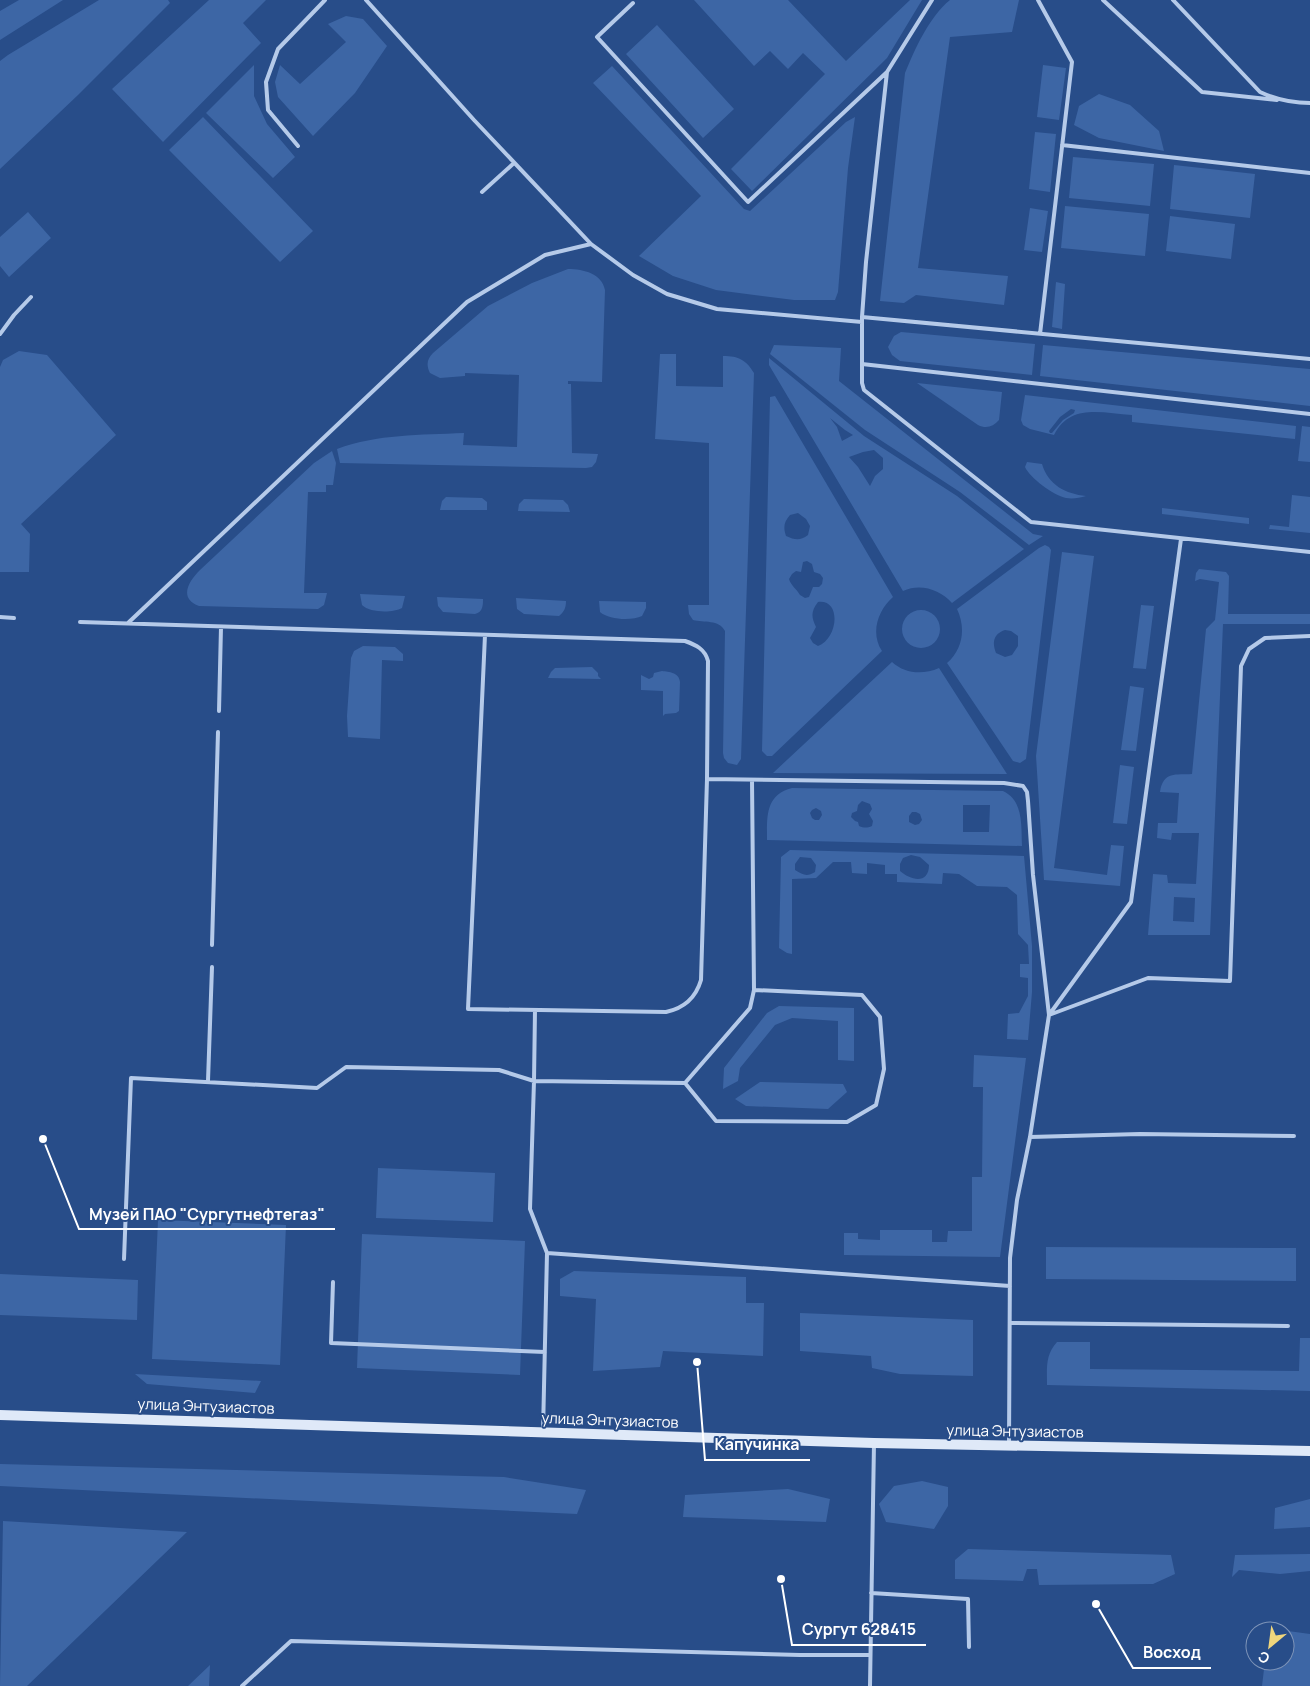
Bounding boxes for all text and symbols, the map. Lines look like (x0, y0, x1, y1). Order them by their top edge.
callout: Музей ПАО "Сургутнефтегаз" (79, 1198, 335, 1229)
text: Музей ПАО "Сургутнефтегаз" (89, 1203, 325, 1225)
street label: улица Энтузиастов (137, 1393, 275, 1419)
street label: улица Энтузиастов (541, 1407, 679, 1433)
street label: улица Энтузиастов (946, 1419, 1084, 1443)
callout: Капучинка (705, 1429, 810, 1460)
text: Капучинка (715, 1433, 799, 1455)
callout: Сургут 628415 (792, 1614, 926, 1645)
text: Сургут 628415 (802, 1618, 916, 1640)
north arrow (1245, 1621, 1295, 1671)
callout: Восход (1133, 1637, 1211, 1668)
text: Восход (1143, 1641, 1201, 1663)
text: С (1254, 1647, 1273, 1669)

